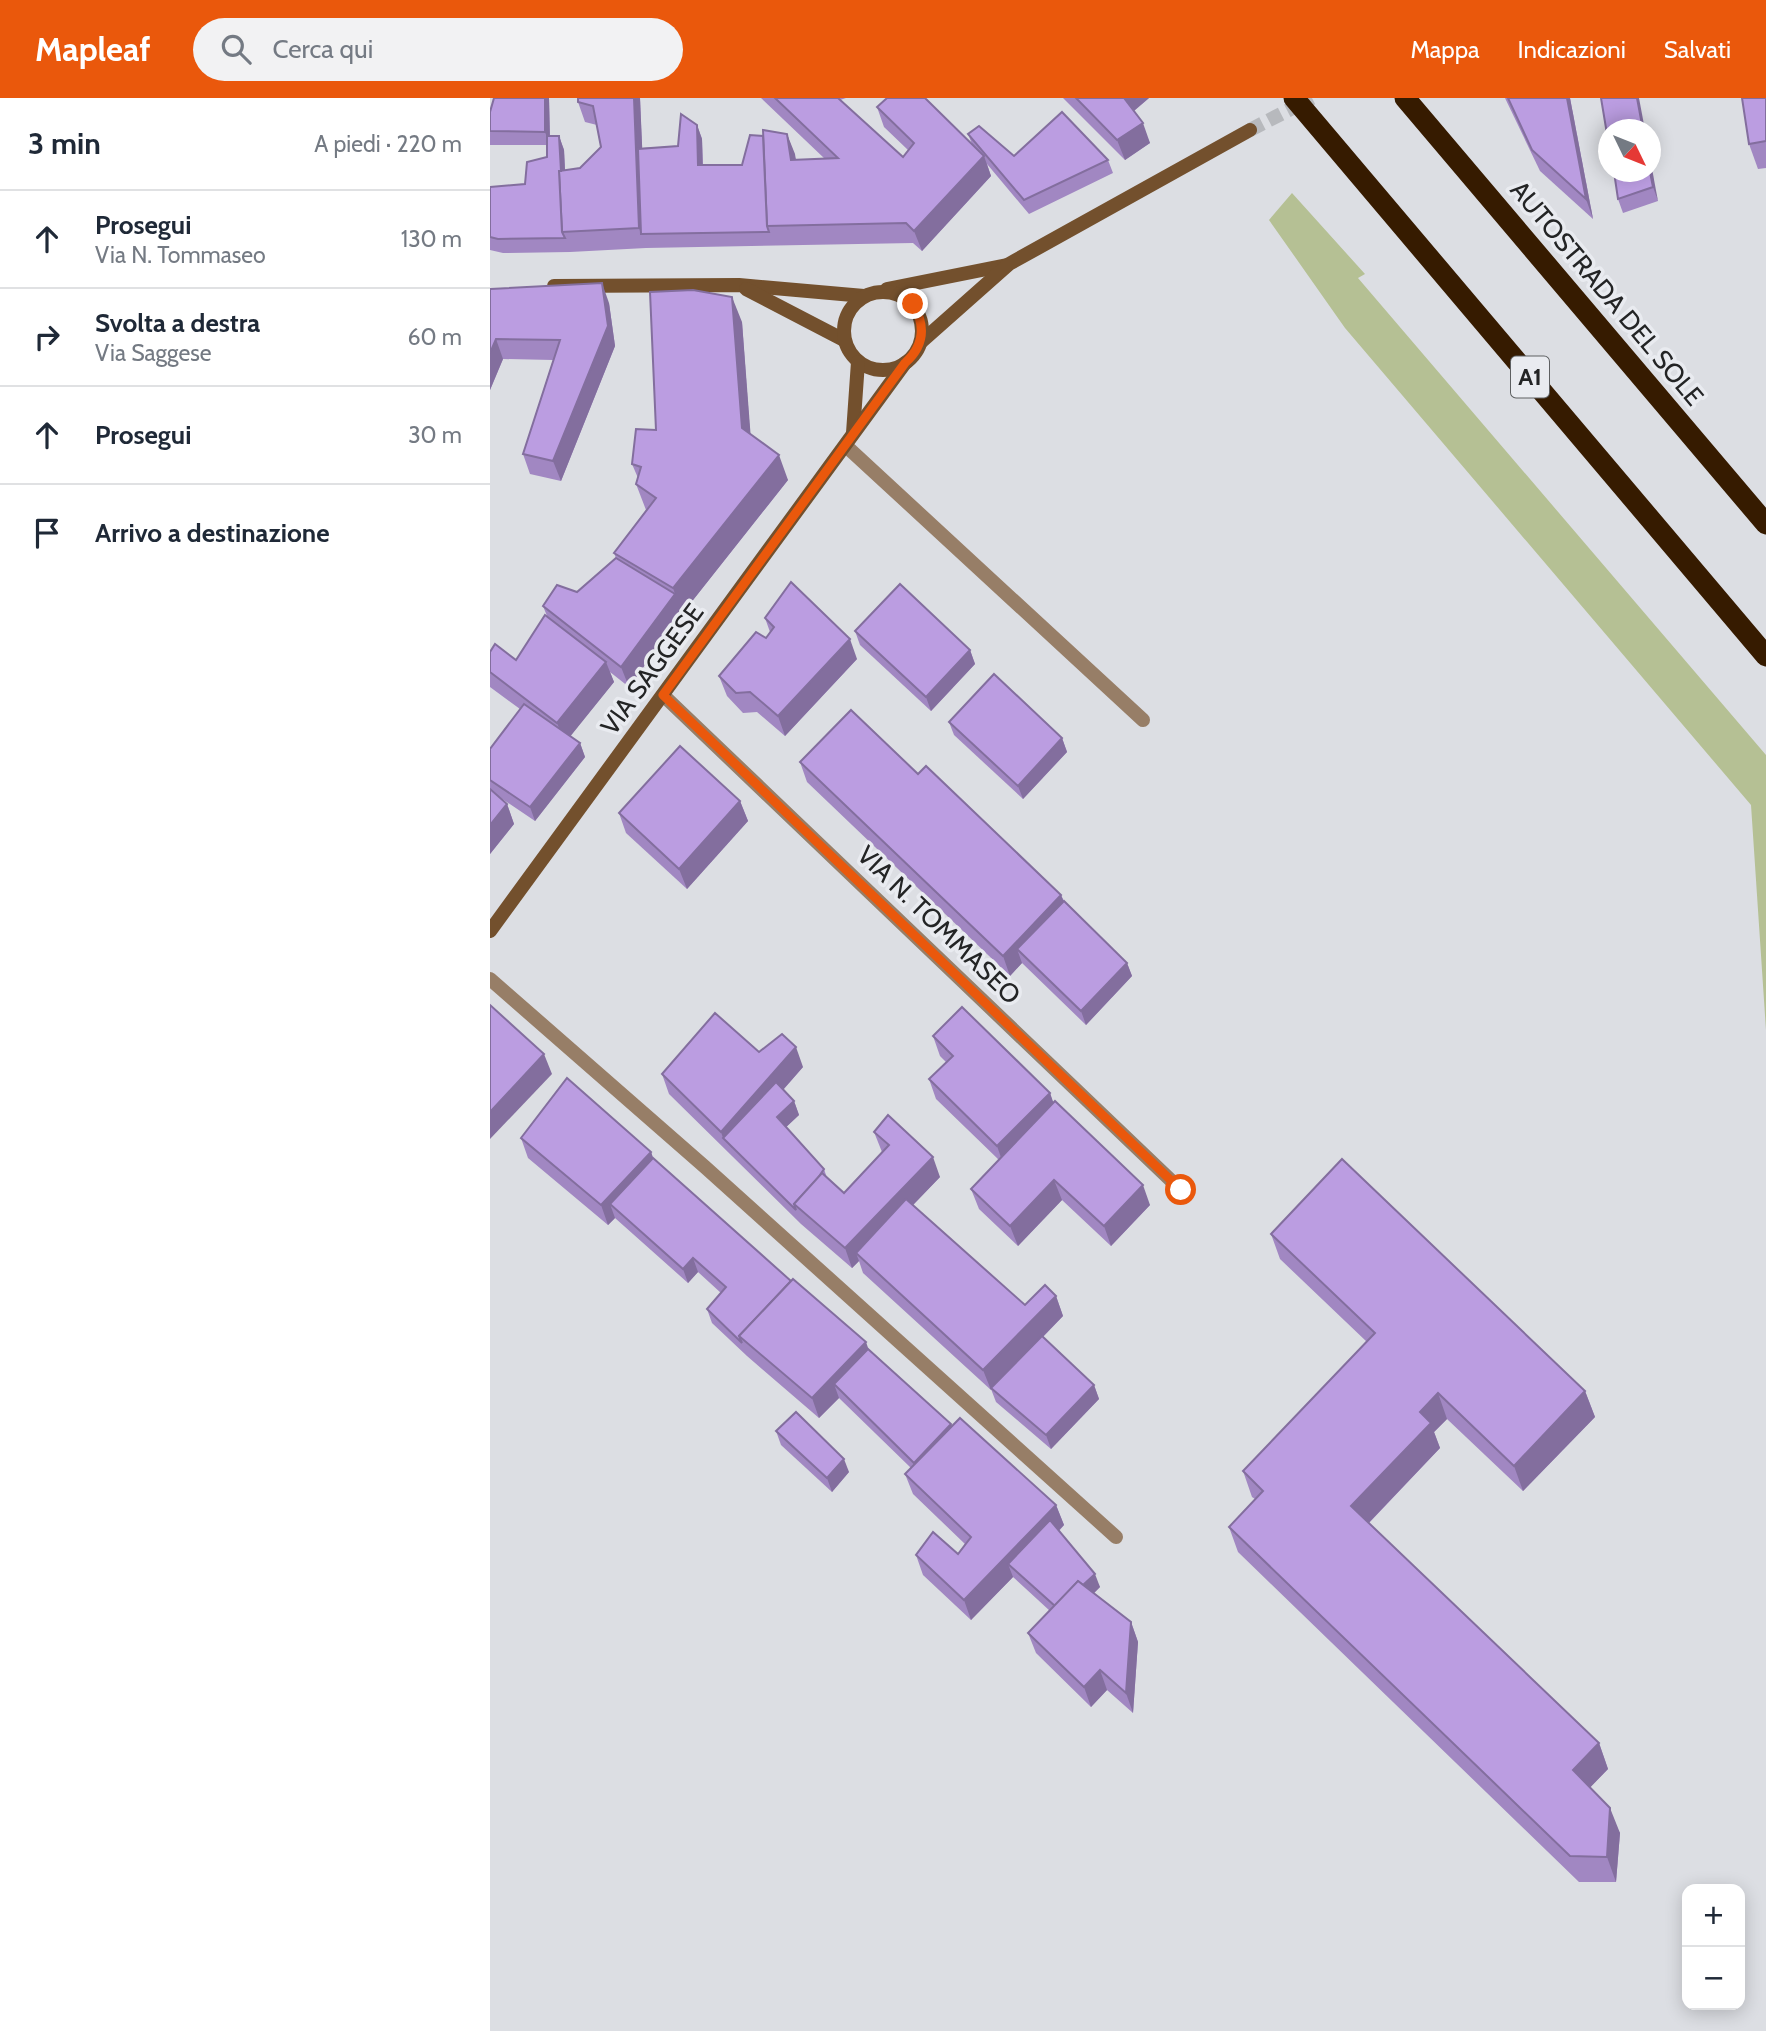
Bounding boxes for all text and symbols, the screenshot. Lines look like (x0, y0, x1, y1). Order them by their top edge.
search box (193, 18, 683, 81)
text: Mapleaf (35, 29, 151, 69)
icon: search (217, 30, 255, 68)
text: Cerca qui (273, 33, 373, 65)
text: Mappa (1410, 35, 1480, 64)
text: Indicazioni (1518, 35, 1626, 64)
text: Salvati (1664, 35, 1731, 64)
north arrow (1598, 119, 1661, 182)
text: 3 min (28, 125, 101, 162)
text: A piedi · 220 m (314, 130, 462, 158)
street label: AUTOSTRADA DEL SOLE (1504, 174, 1710, 412)
text: Prosegui (95, 209, 191, 241)
icon: ahead (28, 220, 66, 258)
text: 130 m (401, 225, 462, 253)
text: Via N. Tommaseo (95, 241, 266, 269)
route end (897, 288, 928, 319)
text: Svolta a destra (95, 307, 260, 339)
icon: right (28, 318, 66, 356)
text: 60 m (408, 323, 462, 351)
text: Via Saggese (95, 339, 212, 367)
road number: A1 (1511, 356, 1549, 398)
icon: ahead (28, 416, 66, 454)
text: Prosegui (95, 419, 191, 451)
text: 30 m (408, 421, 462, 449)
icon: arrive (28, 514, 66, 552)
text: Arrivo a destinazione (95, 517, 330, 549)
street label: VIA SAGGESE (594, 597, 710, 741)
street label: VIA N. TOMMASEO (851, 839, 1027, 1011)
route start (1165, 1174, 1196, 1205)
map controls (1682, 1884, 1745, 2010)
button: + (1682, 1884, 1745, 1947)
button: − (1682, 1947, 1745, 2010)

